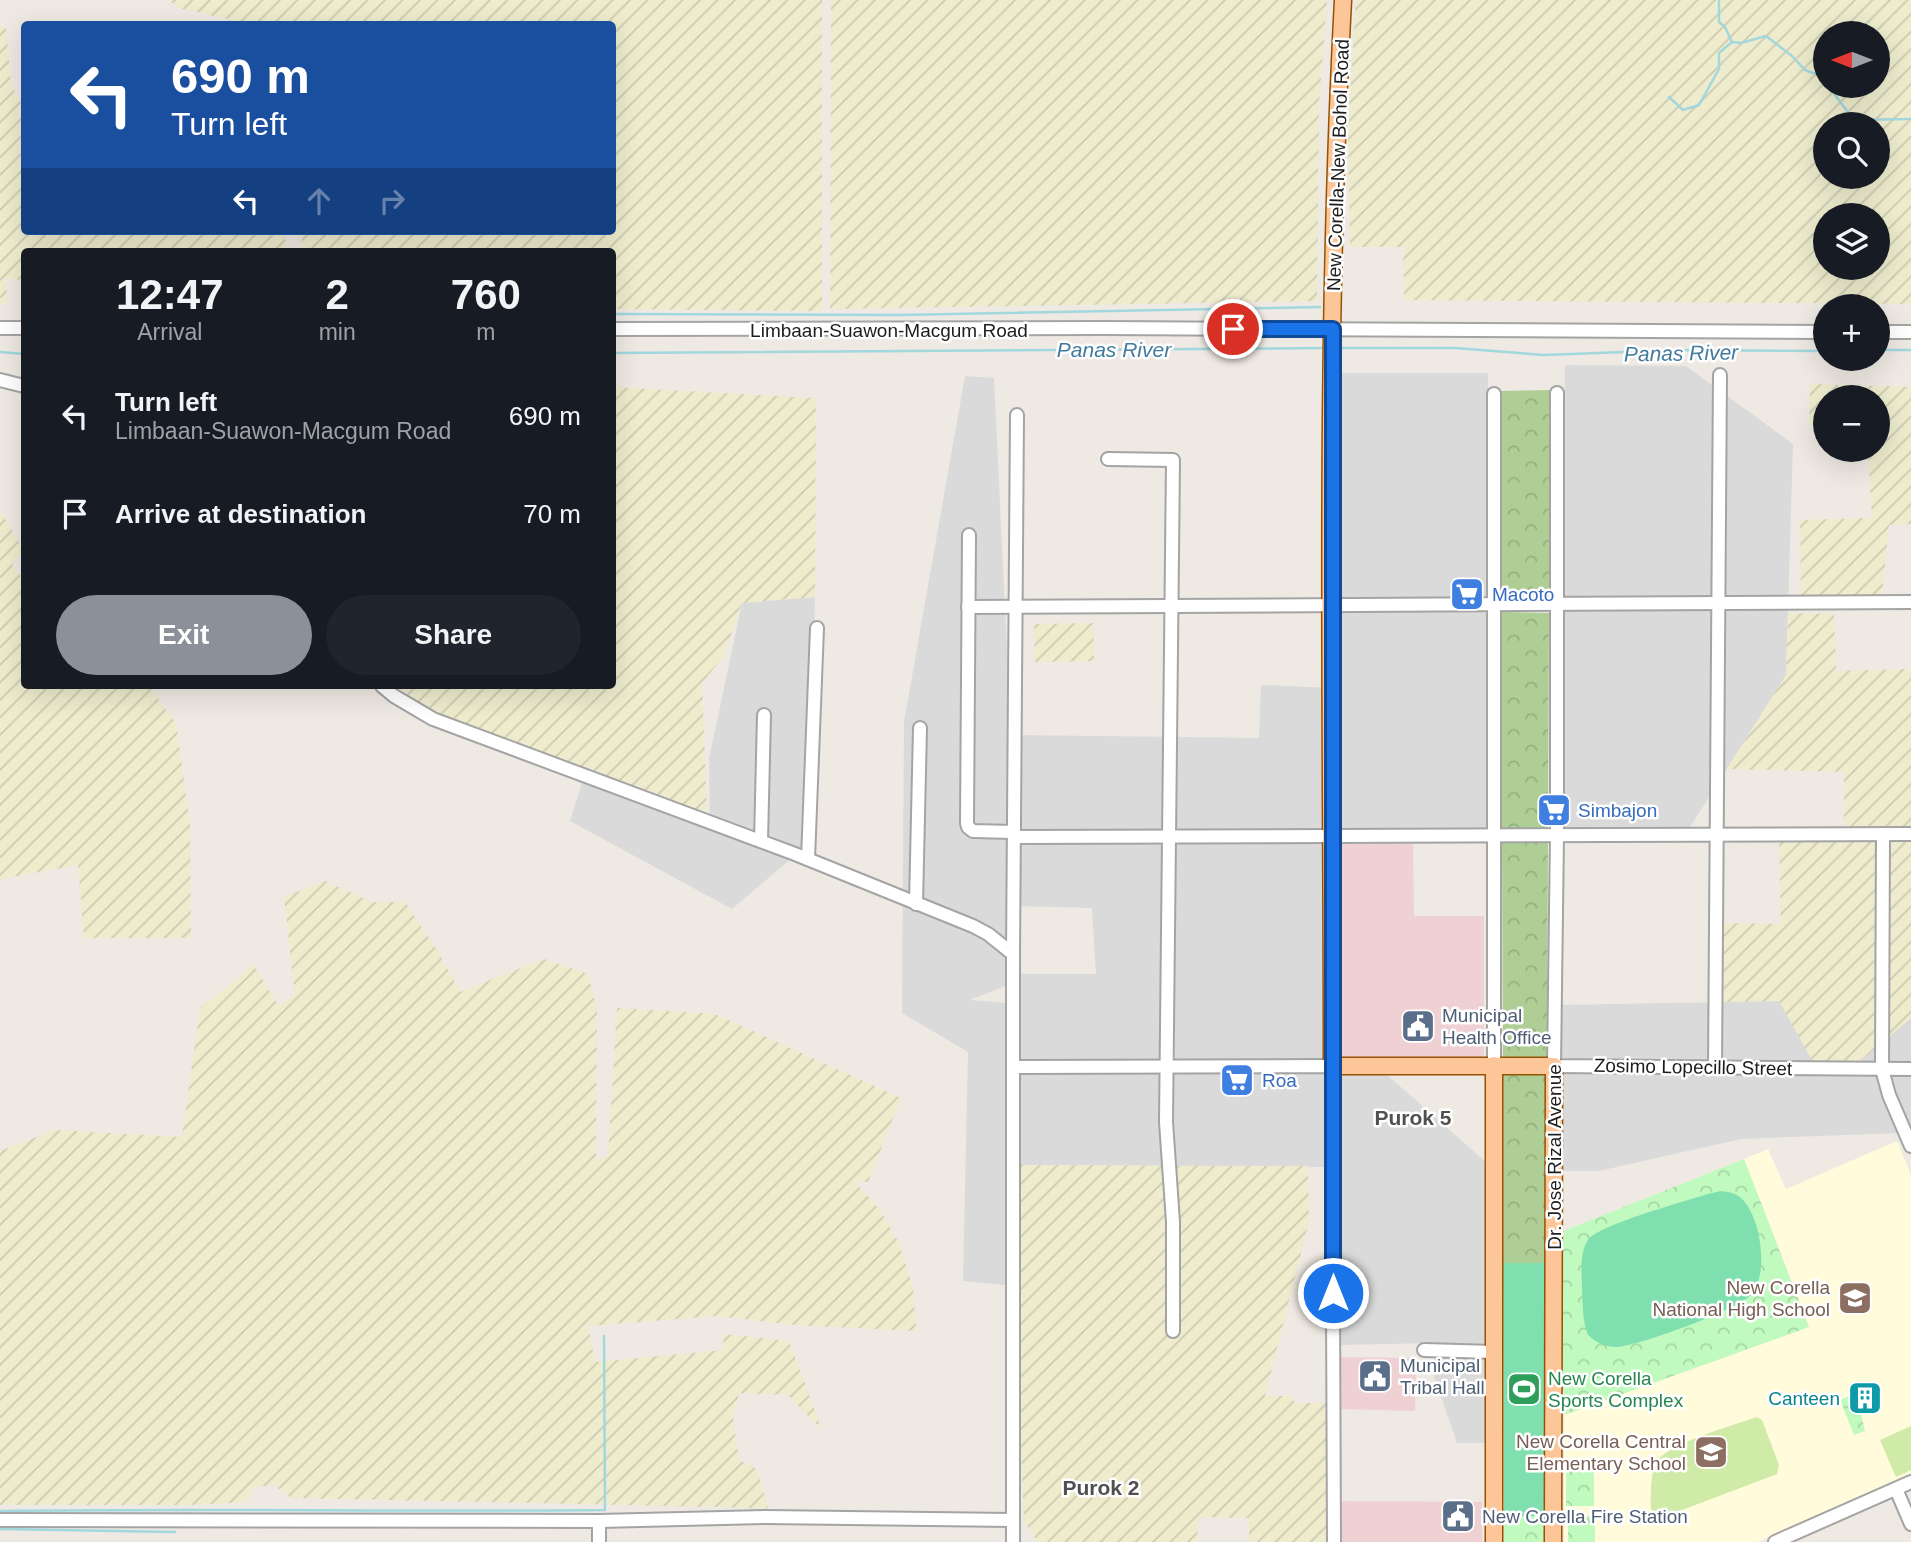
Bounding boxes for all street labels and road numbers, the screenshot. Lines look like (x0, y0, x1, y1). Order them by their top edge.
street label: New Corella-New Bohol Road (1323, 39, 1353, 291)
street label: Limbaan-Suawon-Macgum Road (750, 320, 1028, 341)
street label: Zosimo Lopecillo Street (1594, 1055, 1793, 1079)
street label: Dr. Jose Rizal Avenue (1544, 1064, 1565, 1250)

